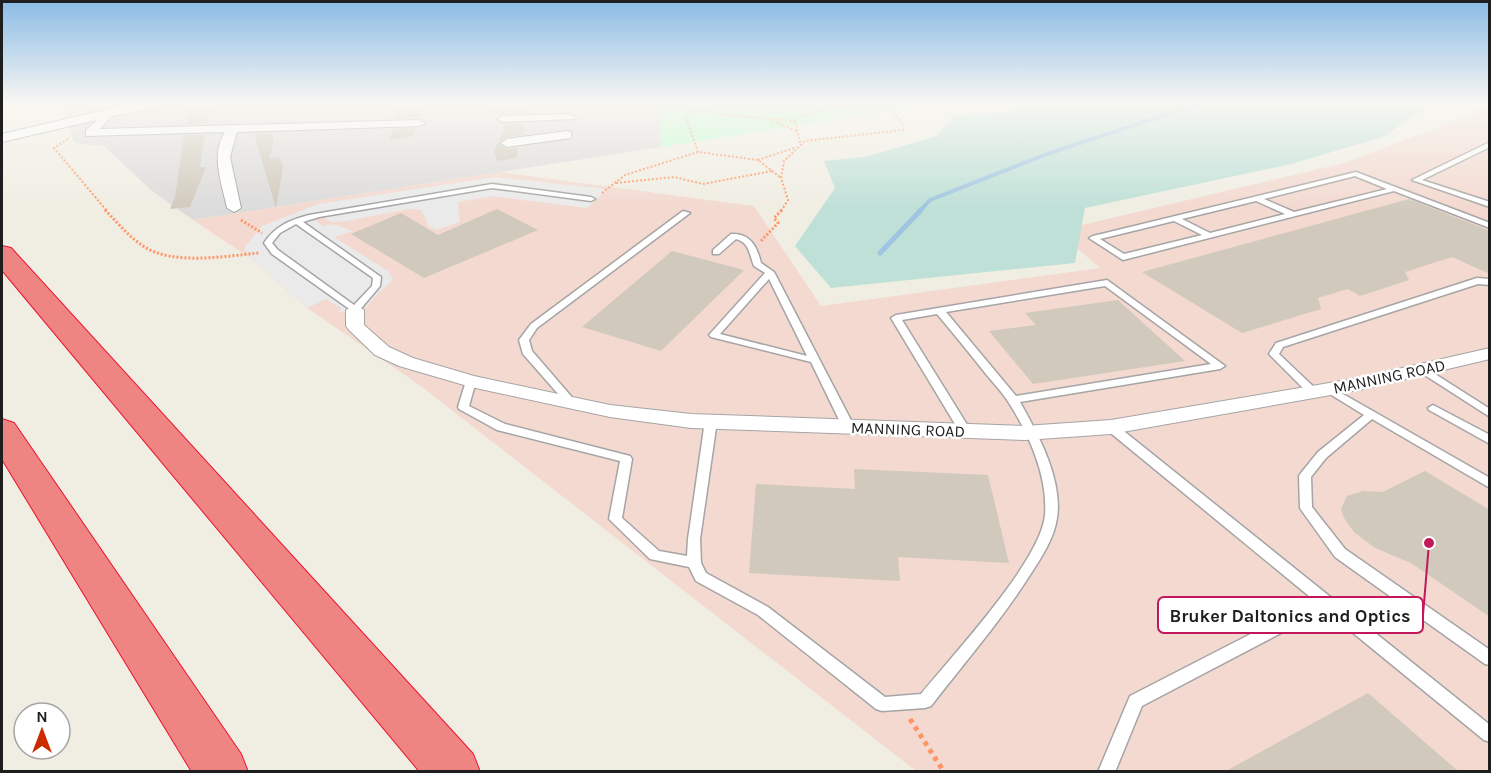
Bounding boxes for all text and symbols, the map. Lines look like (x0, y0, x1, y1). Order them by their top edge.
street label: MANNING ROAD (1331, 355, 1447, 398)
street label: MANNING ROAD (851, 418, 965, 441)
callout: Bruker Daltonics and Optics (1158, 597, 1423, 633)
text: Bruker Daltonics and Optics (1170, 605, 1410, 627)
north arrow (12, 701, 72, 761)
text: N (36, 707, 48, 726)

